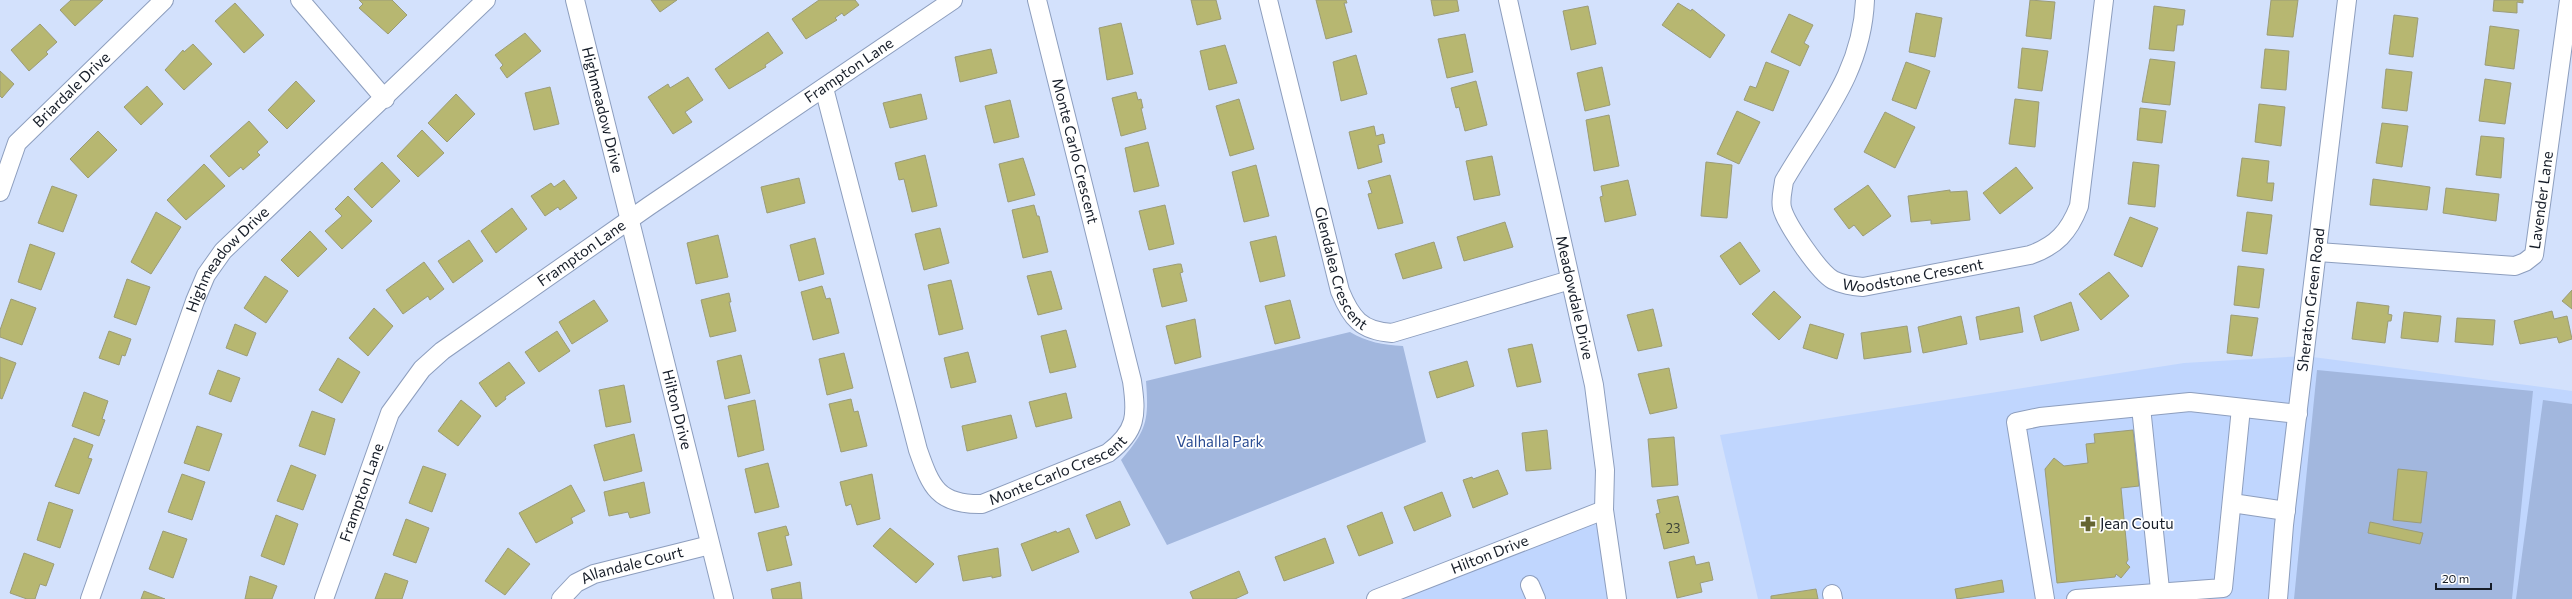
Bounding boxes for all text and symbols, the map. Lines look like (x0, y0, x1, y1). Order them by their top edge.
street label: Frampton Lane (801, 33, 896, 106)
street label: Highmeadow Drive (579, 45, 628, 174)
street label: Briardale Drive (29, 48, 113, 131)
street label: Monte Carlo Crescent (1049, 76, 1103, 225)
street label: Lavender Lane (2525, 150, 2556, 250)
street label: Highmeadow Drive (182, 202, 272, 315)
street label: Glendalea Crescent (1311, 205, 1371, 333)
street label: Frampton Lane (533, 215, 629, 290)
street label: Sheraton Green Road (2292, 227, 2328, 373)
street label: Meadowdale Drive (1553, 234, 1598, 361)
street label: Woodstone Crescent (1841, 254, 1985, 295)
street label: Hilton Drive (659, 367, 696, 451)
street label: Monte Carlo Crescent (986, 431, 1130, 508)
park label: Valhalla Park (1176, 432, 1264, 450)
street label: Frampton Lane (335, 440, 387, 544)
place label: Jean Coutu (2100, 514, 2174, 532)
pharmacy icon: Jean Coutu (2079, 515, 2097, 533)
house number: 23 (1666, 520, 1680, 536)
street label: Hilton Drive (1448, 530, 1531, 577)
street label: Allandale Court (577, 542, 685, 587)
scale bar (2436, 565, 2491, 591)
text: 20 m (2442, 571, 2469, 585)

